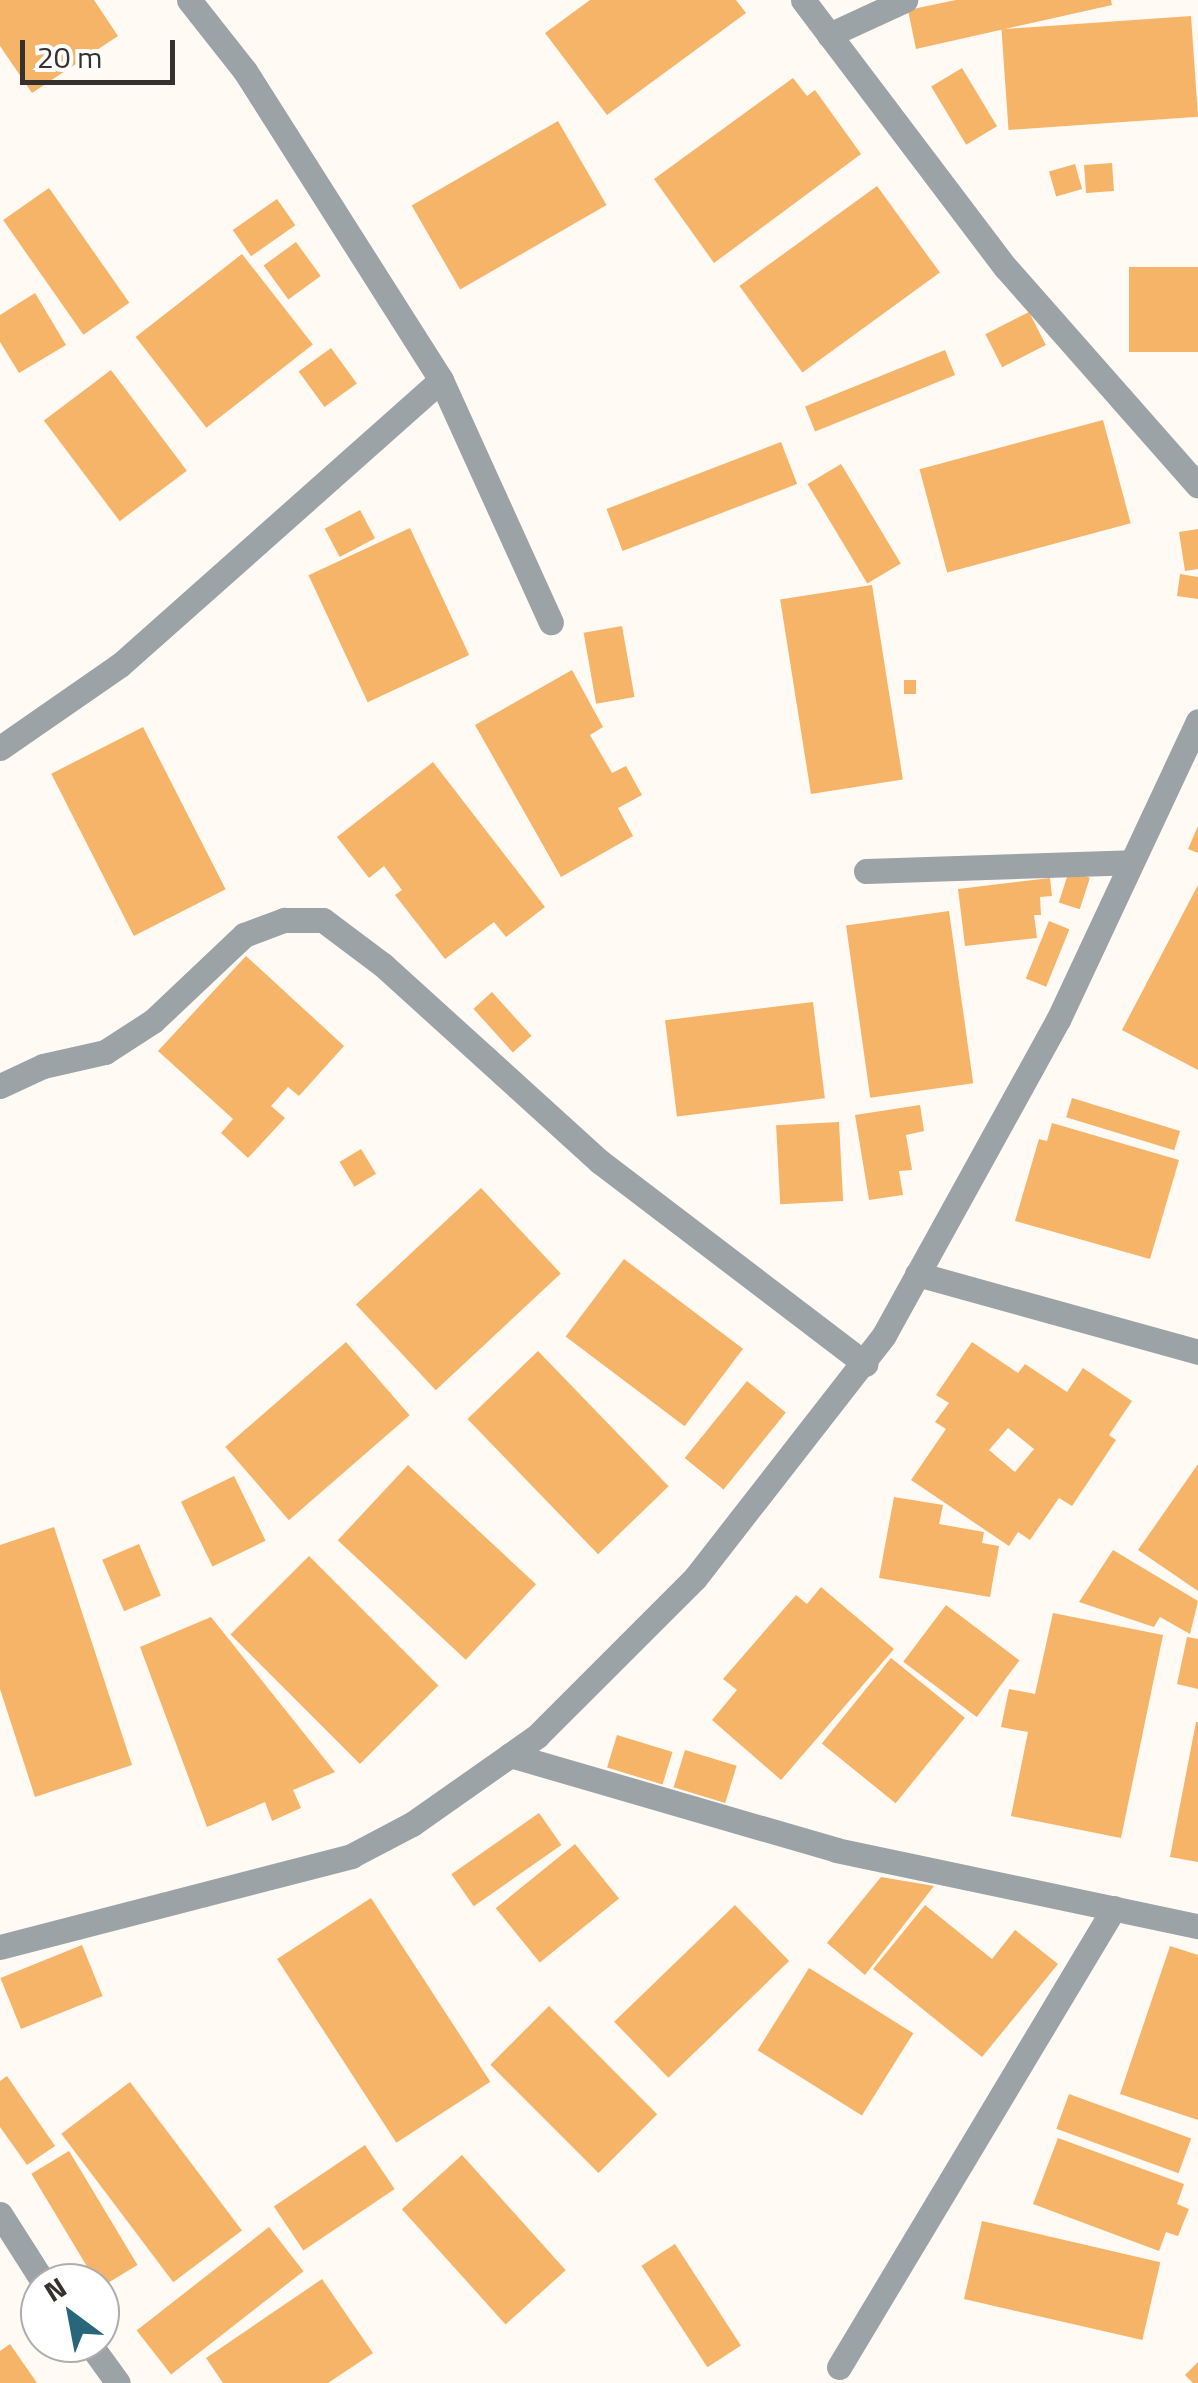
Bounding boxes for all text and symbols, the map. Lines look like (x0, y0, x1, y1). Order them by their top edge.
scale bar (25, 20, 180, 82)
text: 20 m (37, 34, 102, 80)
north arrow (20, 2263, 120, 2363)
text: N (35, 2265, 75, 2312)

